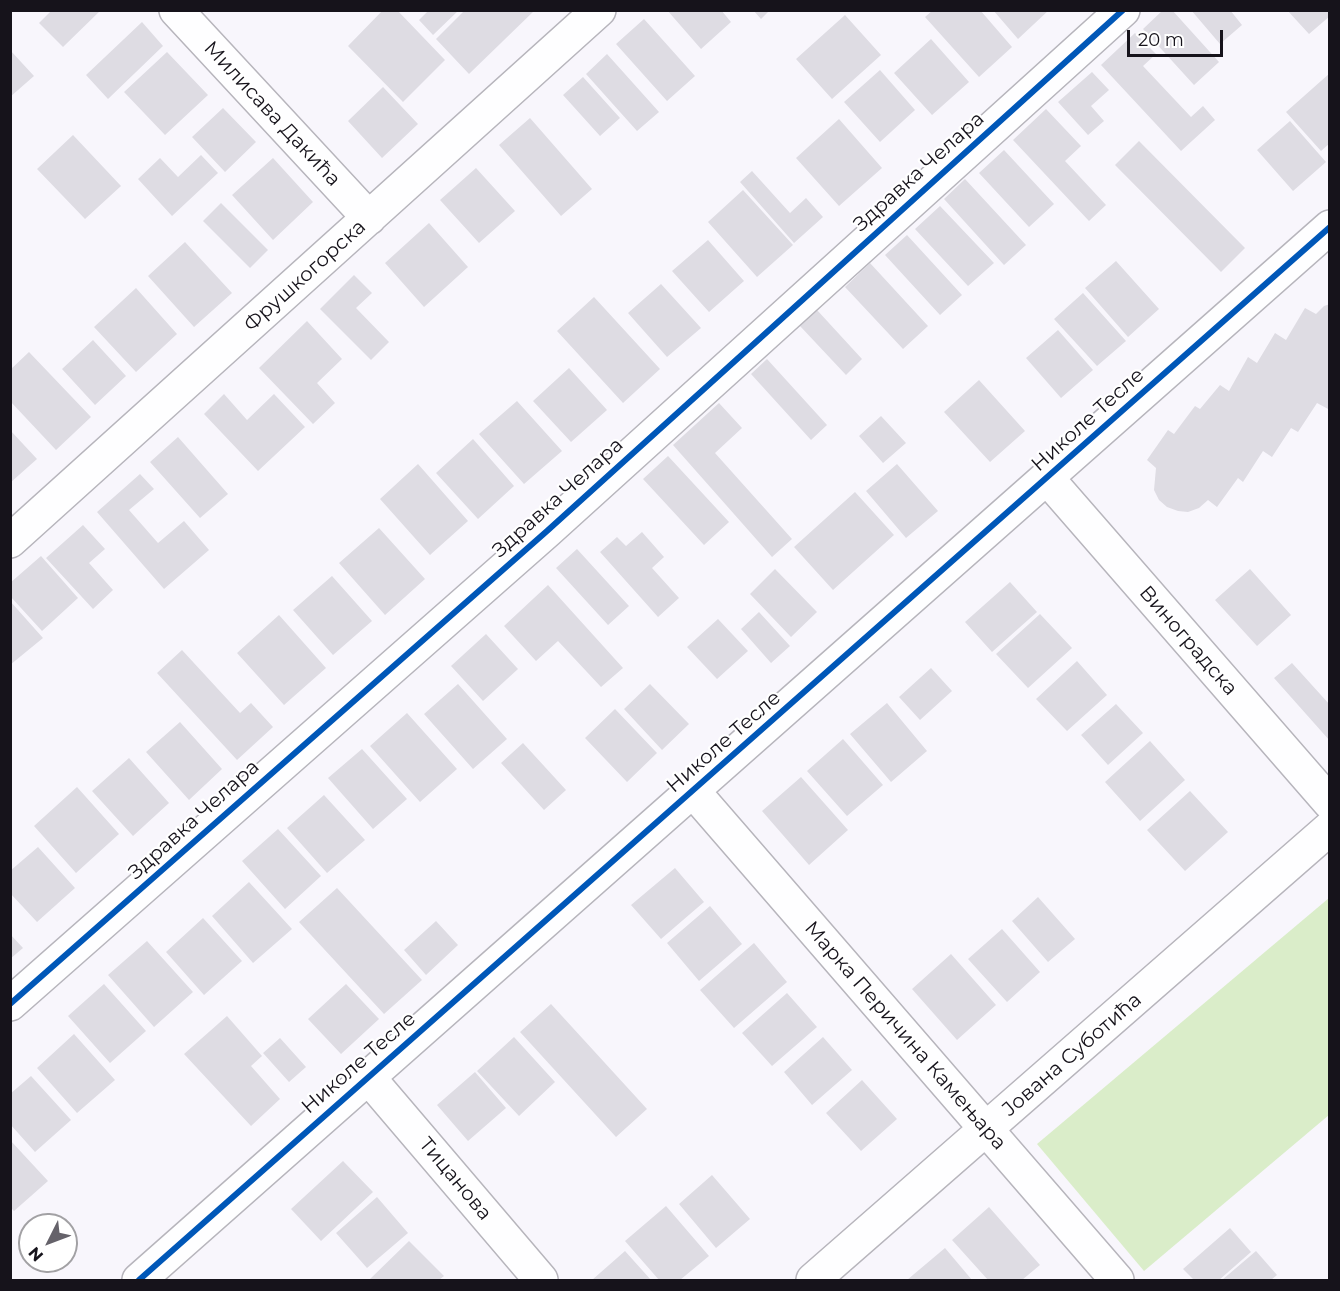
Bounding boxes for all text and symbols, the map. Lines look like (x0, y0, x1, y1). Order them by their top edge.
scale bar (1130, 18, 1226, 56)
text: 20 m (1138, 29, 1184, 51)
street label: Милисава Дакића (199, 37, 345, 191)
street label: Здравка Челара (849, 107, 989, 237)
street label: Фрушкогорска (239, 215, 371, 337)
street label: Николе Тесле (1027, 363, 1149, 477)
street label: Здравка Челара (488, 433, 628, 563)
street label: Виноградска (1134, 581, 1242, 701)
street label: Николе Тесле (662, 686, 786, 798)
street label: Здравка Челара (124, 755, 264, 885)
street label: Марка Перичина Камењара (799, 917, 1011, 1155)
street label: Јована Суботића (997, 988, 1147, 1122)
street label: Николе Тесле (297, 1007, 421, 1119)
street label: Тицанова (413, 1133, 497, 1225)
north arrow (18, 1213, 78, 1273)
text: N (24, 1243, 47, 1265)

